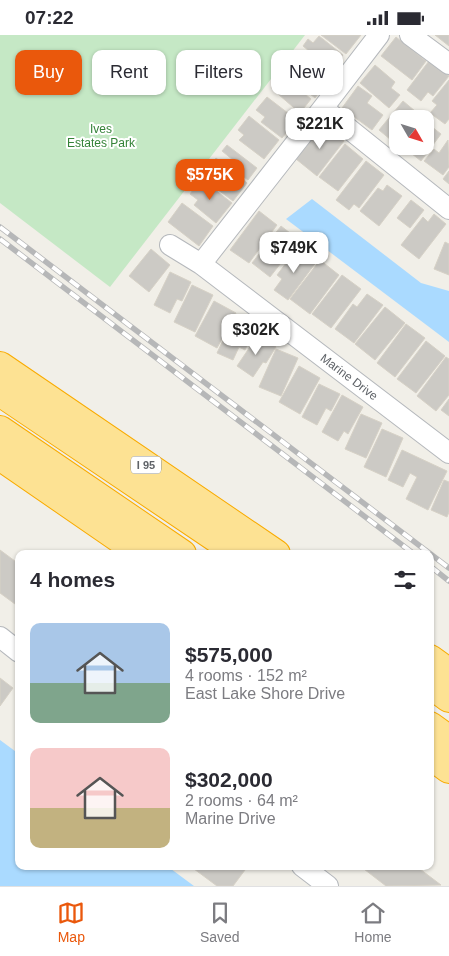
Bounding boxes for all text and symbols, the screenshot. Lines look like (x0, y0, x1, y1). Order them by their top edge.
text: 07:22 (25, 7, 74, 28)
chip: Buy (15, 50, 82, 95)
chip: Rent (92, 50, 166, 95)
chip: Filters (176, 50, 261, 95)
chip: New (271, 50, 343, 95)
pin: $221K (285, 107, 355, 150)
north arrow (389, 110, 434, 155)
map controls (389, 110, 434, 155)
text: $221K (296, 115, 344, 132)
park label: Ives Estates Park (67, 122, 136, 150)
pin: $575K (175, 159, 245, 201)
text: $575K (186, 166, 234, 183)
pin: $749K (259, 231, 329, 274)
text: $749K (270, 239, 318, 256)
pin: $302K (221, 313, 291, 356)
text: $302K (232, 321, 280, 338)
street label: Marine Drive (318, 351, 381, 403)
road number: I 95 (131, 457, 161, 473)
icon: filters (391, 566, 419, 594)
text: 4 homes (30, 568, 115, 591)
icon: home (70, 643, 130, 703)
text: $575,000 (185, 643, 273, 666)
text: 4 rooms · 152 m² (185, 667, 307, 684)
text: East Lake Shore Drive (185, 685, 345, 702)
icon: home (70, 768, 130, 828)
text: $302,000 (185, 768, 273, 791)
text: 2 rooms · 64 m² (185, 792, 298, 809)
text: Marine Drive (185, 810, 276, 827)
tab: Map (57, 899, 85, 945)
tab: Saved (200, 899, 240, 945)
tab: Home (354, 899, 392, 945)

